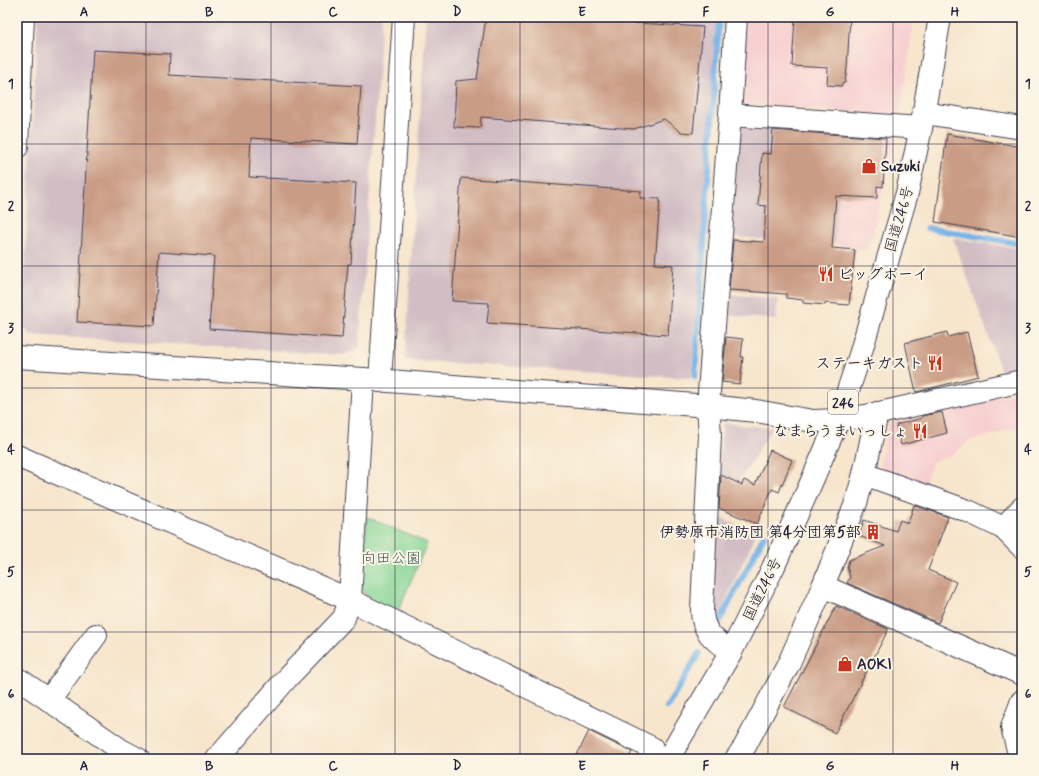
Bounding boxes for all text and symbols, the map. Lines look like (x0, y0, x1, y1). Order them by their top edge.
text: A (80, 4, 88, 21)
text: B (205, 4, 214, 21)
text: C (328, 4, 338, 21)
text: D (453, 4, 462, 21)
text: E (578, 4, 586, 21)
text: F (703, 4, 710, 21)
text: G (826, 4, 835, 21)
text: H (951, 4, 960, 21)
text: 1 (8, 76, 14, 93)
text: 1 (1025, 76, 1031, 93)
shop icon: Suzuki (860, 157, 878, 175)
place label: Suzuki (881, 157, 921, 177)
street label: 国道246号 (881, 184, 919, 255)
text: 2 (8, 198, 15, 215)
text: 2 (1025, 198, 1032, 215)
restaurant icon: ビッグボーイ (817, 265, 835, 283)
place label: ビッグボーイ (838, 265, 928, 285)
text: 3 (8, 320, 14, 337)
text: 3 (1025, 320, 1031, 337)
place label: ステーキガスト (816, 354, 923, 374)
restaurant icon: ステーキガスト (926, 354, 944, 372)
road number: 246 (828, 390, 858, 414)
place label: なまらうまいっしょ (773, 422, 908, 442)
restaurant icon: なまらうまいっしょ (911, 422, 929, 440)
text: 4 (7, 442, 15, 459)
text: 4 (1024, 442, 1032, 459)
place label: 伊勢原市消防団 第4分団第5部 (659, 523, 861, 543)
building icon: 伊勢原市消防団 第4分団第5部 (864, 523, 882, 541)
park label: 向田公園 (361, 549, 421, 569)
street label: 国道246号 (739, 554, 787, 625)
text: 5 (7, 564, 15, 581)
text: 5 (1024, 564, 1032, 581)
shop icon: AOKI (836, 655, 854, 673)
place label: AOKI (857, 655, 892, 675)
text: 6 (8, 686, 15, 703)
text: 6 (1025, 686, 1032, 703)
text: A (80, 758, 88, 775)
text: B (205, 758, 214, 775)
text: C (328, 758, 338, 775)
text: D (453, 758, 462, 775)
text: E (578, 758, 586, 775)
text: F (703, 758, 710, 775)
text: G (826, 758, 835, 775)
text: H (951, 758, 960, 775)

